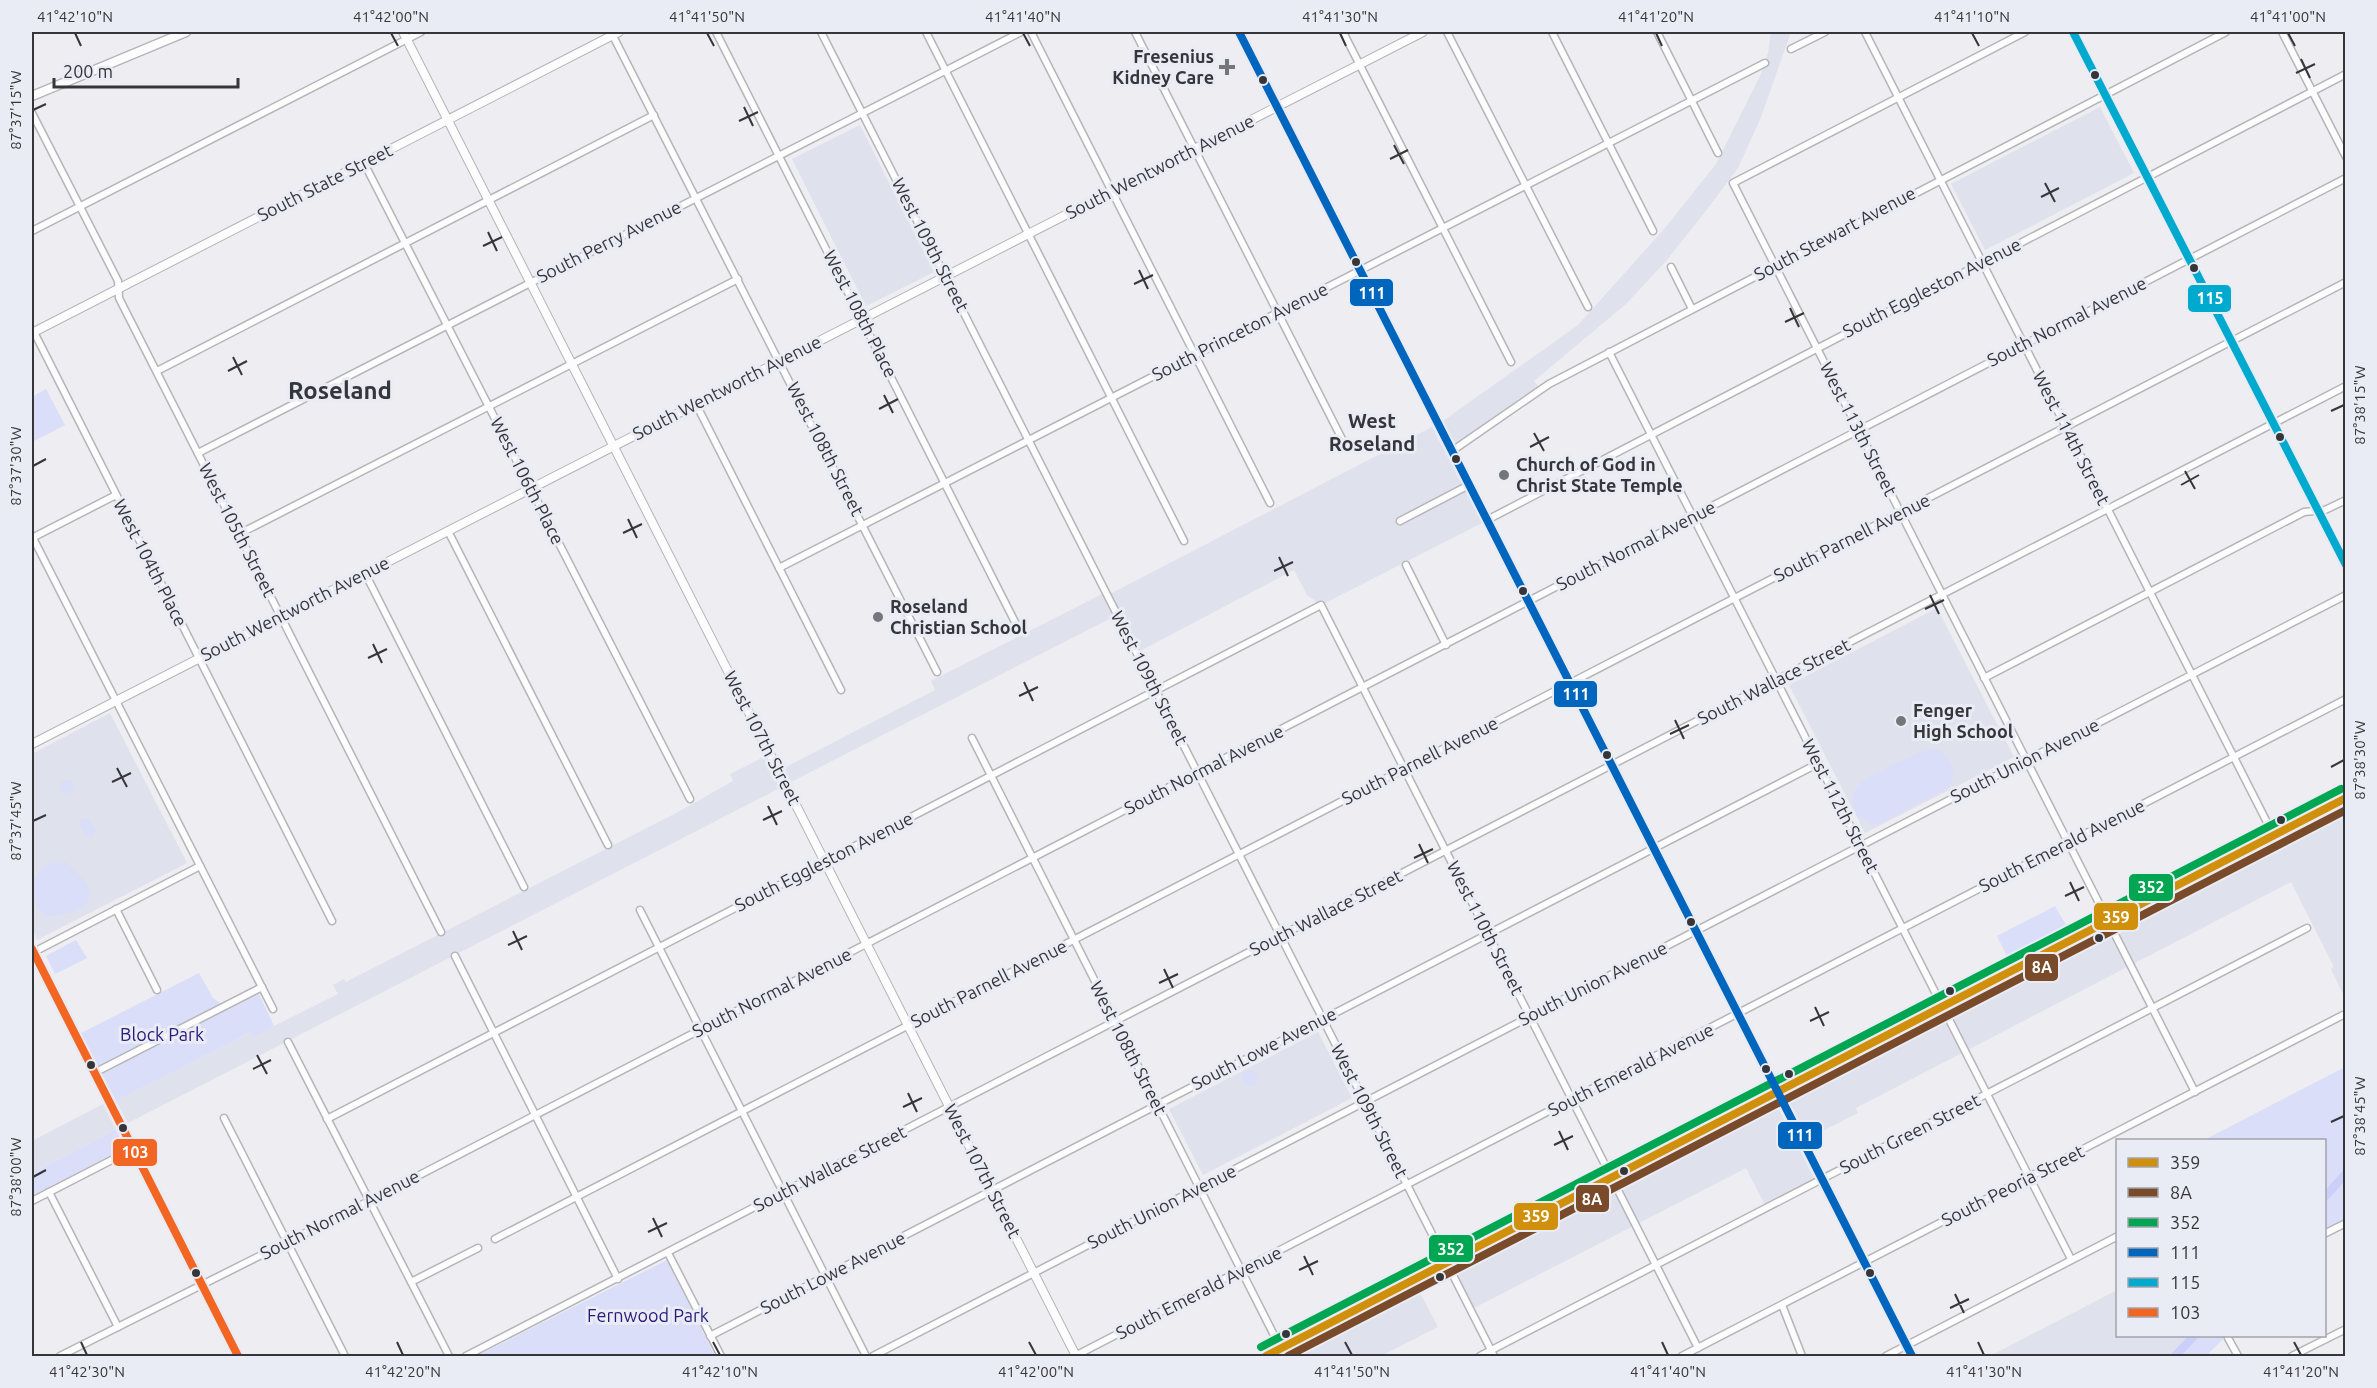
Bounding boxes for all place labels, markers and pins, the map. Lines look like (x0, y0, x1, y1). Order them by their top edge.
place label: Fresenius Kidney Care (1112, 46, 1214, 87)
marker: Fresenius Kidney Care (1218, 58, 1236, 76)
unlabelled marker (2089, 69, 2101, 81)
unlabelled marker (1257, 74, 1269, 86)
unlabelled marker (1350, 256, 1362, 268)
unlabelled marker (2188, 262, 2200, 274)
unlabelled marker (2274, 431, 2286, 443)
unlabelled marker (1450, 453, 1462, 465)
place label: Church of God in Christ State Temple (1516, 454, 1683, 495)
marker: Church of God in Christ State Temple (1497, 468, 1511, 482)
unlabelled marker (1517, 585, 1529, 597)
place label: Roseland Christian School (890, 596, 1028, 637)
marker: Roseland Christian School (871, 610, 885, 624)
place label: Fenger High School (1913, 700, 2014, 741)
marker: Fenger High School (1894, 714, 1908, 728)
unlabelled marker (1601, 749, 1613, 761)
unlabelled marker (2275, 814, 2287, 826)
unlabelled marker (1685, 916, 1697, 928)
unlabelled marker (2093, 932, 2105, 944)
unlabelled marker (1944, 985, 1956, 997)
unlabelled marker (85, 1059, 97, 1071)
unlabelled marker (1760, 1063, 1772, 1075)
unlabelled marker (1783, 1068, 1795, 1080)
unlabelled marker (117, 1122, 129, 1134)
unlabelled marker (1618, 1165, 1630, 1177)
unlabelled marker (190, 1267, 202, 1279)
unlabelled marker (1864, 1267, 1876, 1279)
unlabelled marker (1434, 1271, 1446, 1283)
unlabelled marker (1280, 1328, 1292, 1340)

